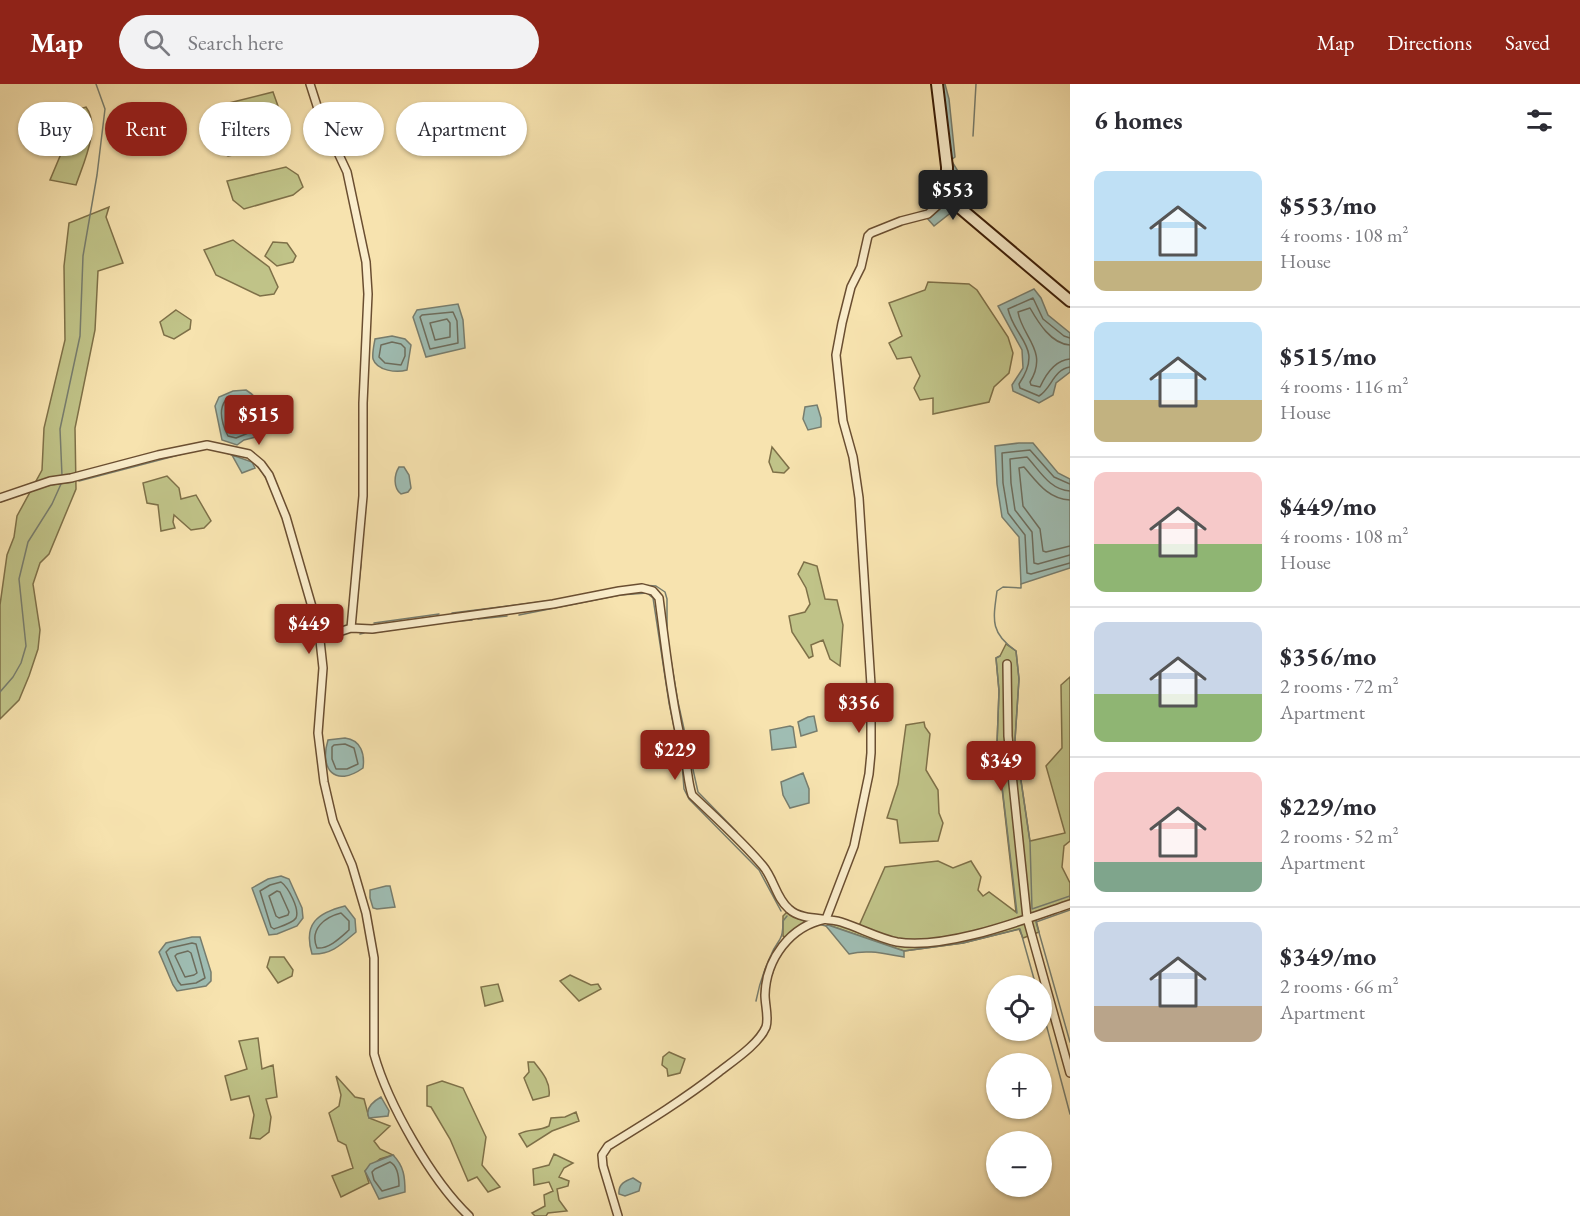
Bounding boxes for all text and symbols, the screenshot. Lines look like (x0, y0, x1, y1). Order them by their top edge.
search box (119, 15, 539, 69)
text: Map (30, 24, 83, 60)
icon: search (140, 26, 173, 59)
text: Search here (188, 28, 283, 57)
text: Map (1317, 29, 1354, 56)
text: Directions (1387, 29, 1472, 56)
text: Saved (1505, 29, 1550, 56)
chip: Buy (18, 102, 93, 156)
chip: Rent (105, 102, 187, 156)
chip: Filters (199, 102, 291, 156)
chip: New (303, 102, 384, 156)
chip: Apartment (396, 102, 527, 156)
text: 6 homes (1094, 103, 1183, 137)
icon: filters (1523, 104, 1556, 137)
pin: $553 (917, 170, 989, 221)
text: $553 (933, 176, 973, 202)
text: $553/mo (1280, 188, 1376, 222)
icon: home (1142, 195, 1214, 267)
text: 4 rooms · 108 m² (1280, 222, 1408, 248)
text: House (1280, 248, 1331, 274)
text: $515/mo (1280, 339, 1376, 373)
icon: home (1142, 346, 1214, 418)
text: 4 rooms · 116 m² (1280, 373, 1408, 399)
pin: $515 (223, 395, 295, 446)
text: House (1280, 399, 1331, 425)
text: $515 (239, 401, 279, 427)
text: $449/mo (1280, 489, 1376, 523)
icon: home (1142, 496, 1214, 568)
text: 4 rooms · 108 m² (1280, 523, 1408, 549)
text: House (1280, 549, 1331, 575)
pin: $449 (273, 604, 345, 655)
text: $449 (289, 610, 329, 636)
text: $356/mo (1280, 639, 1376, 673)
icon: home (1142, 646, 1214, 718)
text: 2 rooms · 72 m² (1280, 673, 1399, 699)
pin: $356 (823, 683, 895, 734)
text: $356 (839, 689, 879, 715)
text: Apartment (1280, 699, 1365, 725)
pin: $229 (639, 730, 711, 781)
text: $229 (655, 736, 695, 762)
pin: $349 (965, 741, 1037, 792)
text: $349 (981, 747, 1021, 773)
text: $229/mo (1280, 789, 1376, 823)
icon: home (1142, 796, 1214, 868)
text: 2 rooms · 52 m² (1280, 823, 1399, 849)
text: Apartment (1280, 849, 1365, 875)
text: $349/mo (1280, 939, 1376, 973)
icon: home (1142, 946, 1214, 1018)
text: 2 rooms · 66 m² (1280, 973, 1399, 999)
map controls (986, 975, 1052, 1197)
button: locate (986, 975, 1052, 1041)
text: Apartment (1280, 999, 1365, 1025)
button: + (986, 1053, 1052, 1119)
button: − (986, 1131, 1052, 1197)

